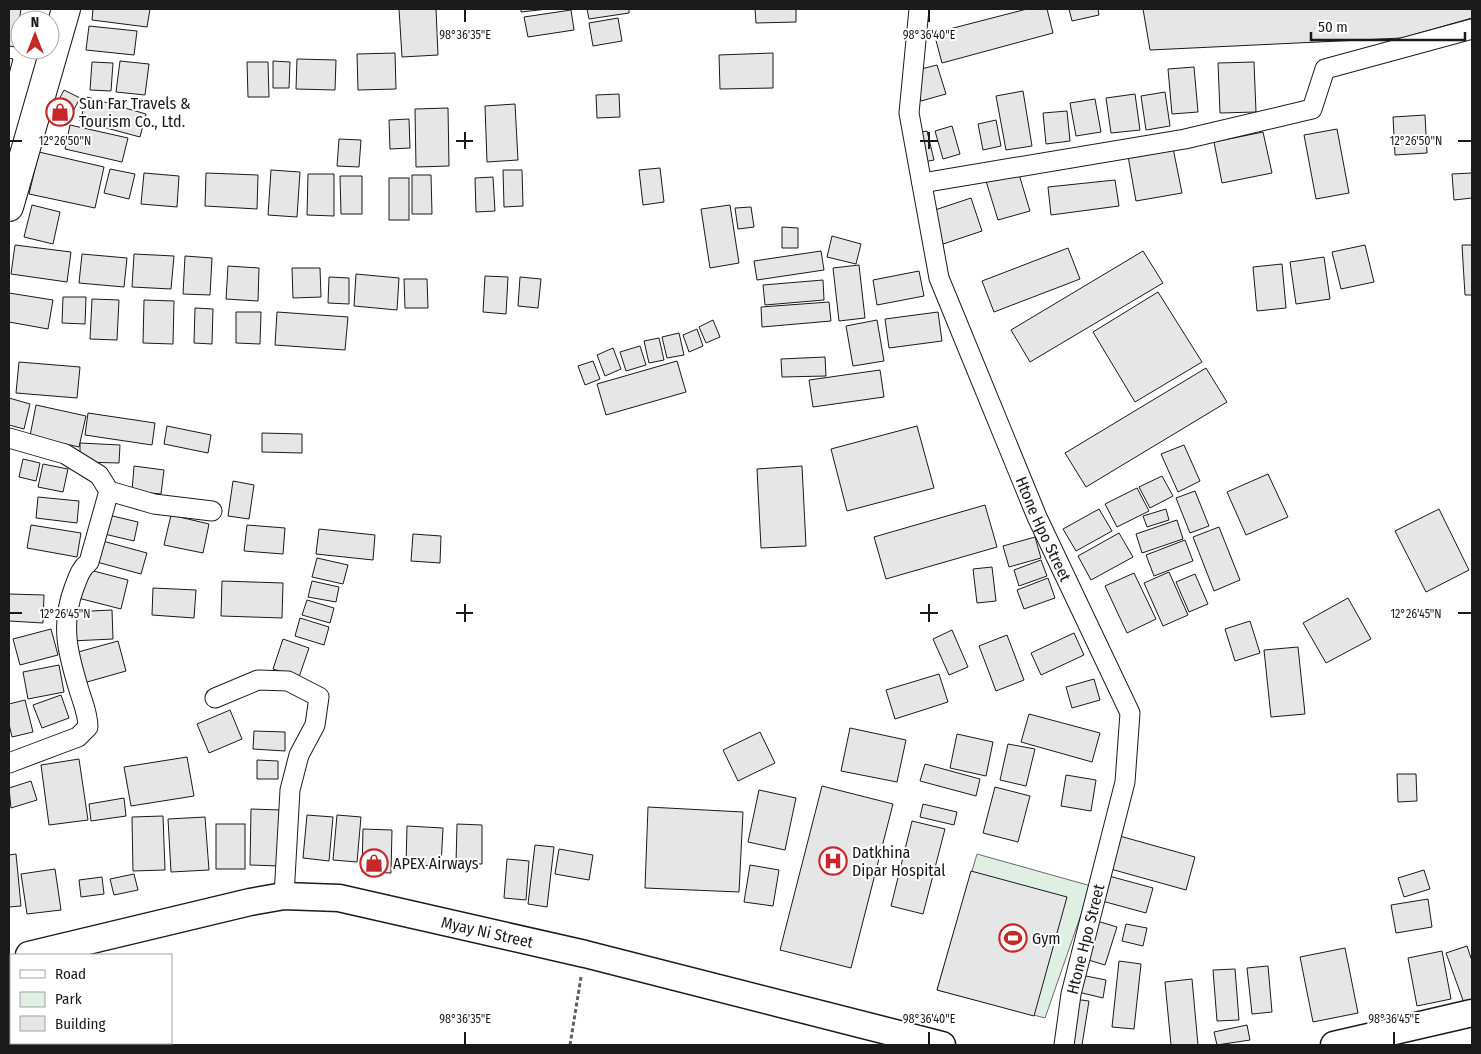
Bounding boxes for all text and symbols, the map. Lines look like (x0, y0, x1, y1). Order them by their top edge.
north arrow (10, 10, 60, 60)
scale bar (1311, 10, 1465, 42)
text: N (31, 14, 39, 31)
text: 50 m (1318, 18, 1348, 36)
text: 98°36'35"E (439, 28, 491, 42)
text: 98°36'40"E (903, 28, 956, 42)
place label: Sun Far Travels & Tourism Co., Ltd. (79, 94, 191, 131)
shop icon: Sun Far Travels & Tourism Co., Ltd. (45, 97, 75, 127)
text: 12°26'50"N (39, 134, 91, 148)
text: 12°26'50"N (1390, 134, 1442, 148)
street label: Htone Hpo Street (1011, 474, 1075, 585)
text: 12°26'45"N (39, 607, 91, 621)
text: 12°26'45"N (1390, 607, 1442, 621)
place label: Datkhina Dipar Hospital (852, 843, 945, 880)
hospital icon: Datkhina Dipar Hospital (818, 846, 848, 876)
shop icon: APEX Airways (359, 848, 389, 878)
place label: APEX Airways (393, 854, 479, 873)
street label: Htone Hpo Street (1063, 881, 1109, 996)
street label: Myay Ni Street (439, 913, 536, 952)
sports icon: Gym (998, 923, 1028, 953)
place label: Gym (1032, 929, 1061, 948)
legend (10, 954, 172, 1044)
text: Road (55, 965, 86, 983)
text: Park (55, 990, 82, 1008)
text: 98°36'35"E (439, 1012, 491, 1026)
text: 98°36'40"E (903, 1012, 956, 1026)
text: 98°36'45"E (1368, 1012, 1420, 1026)
text: Building (55, 1015, 106, 1033)

